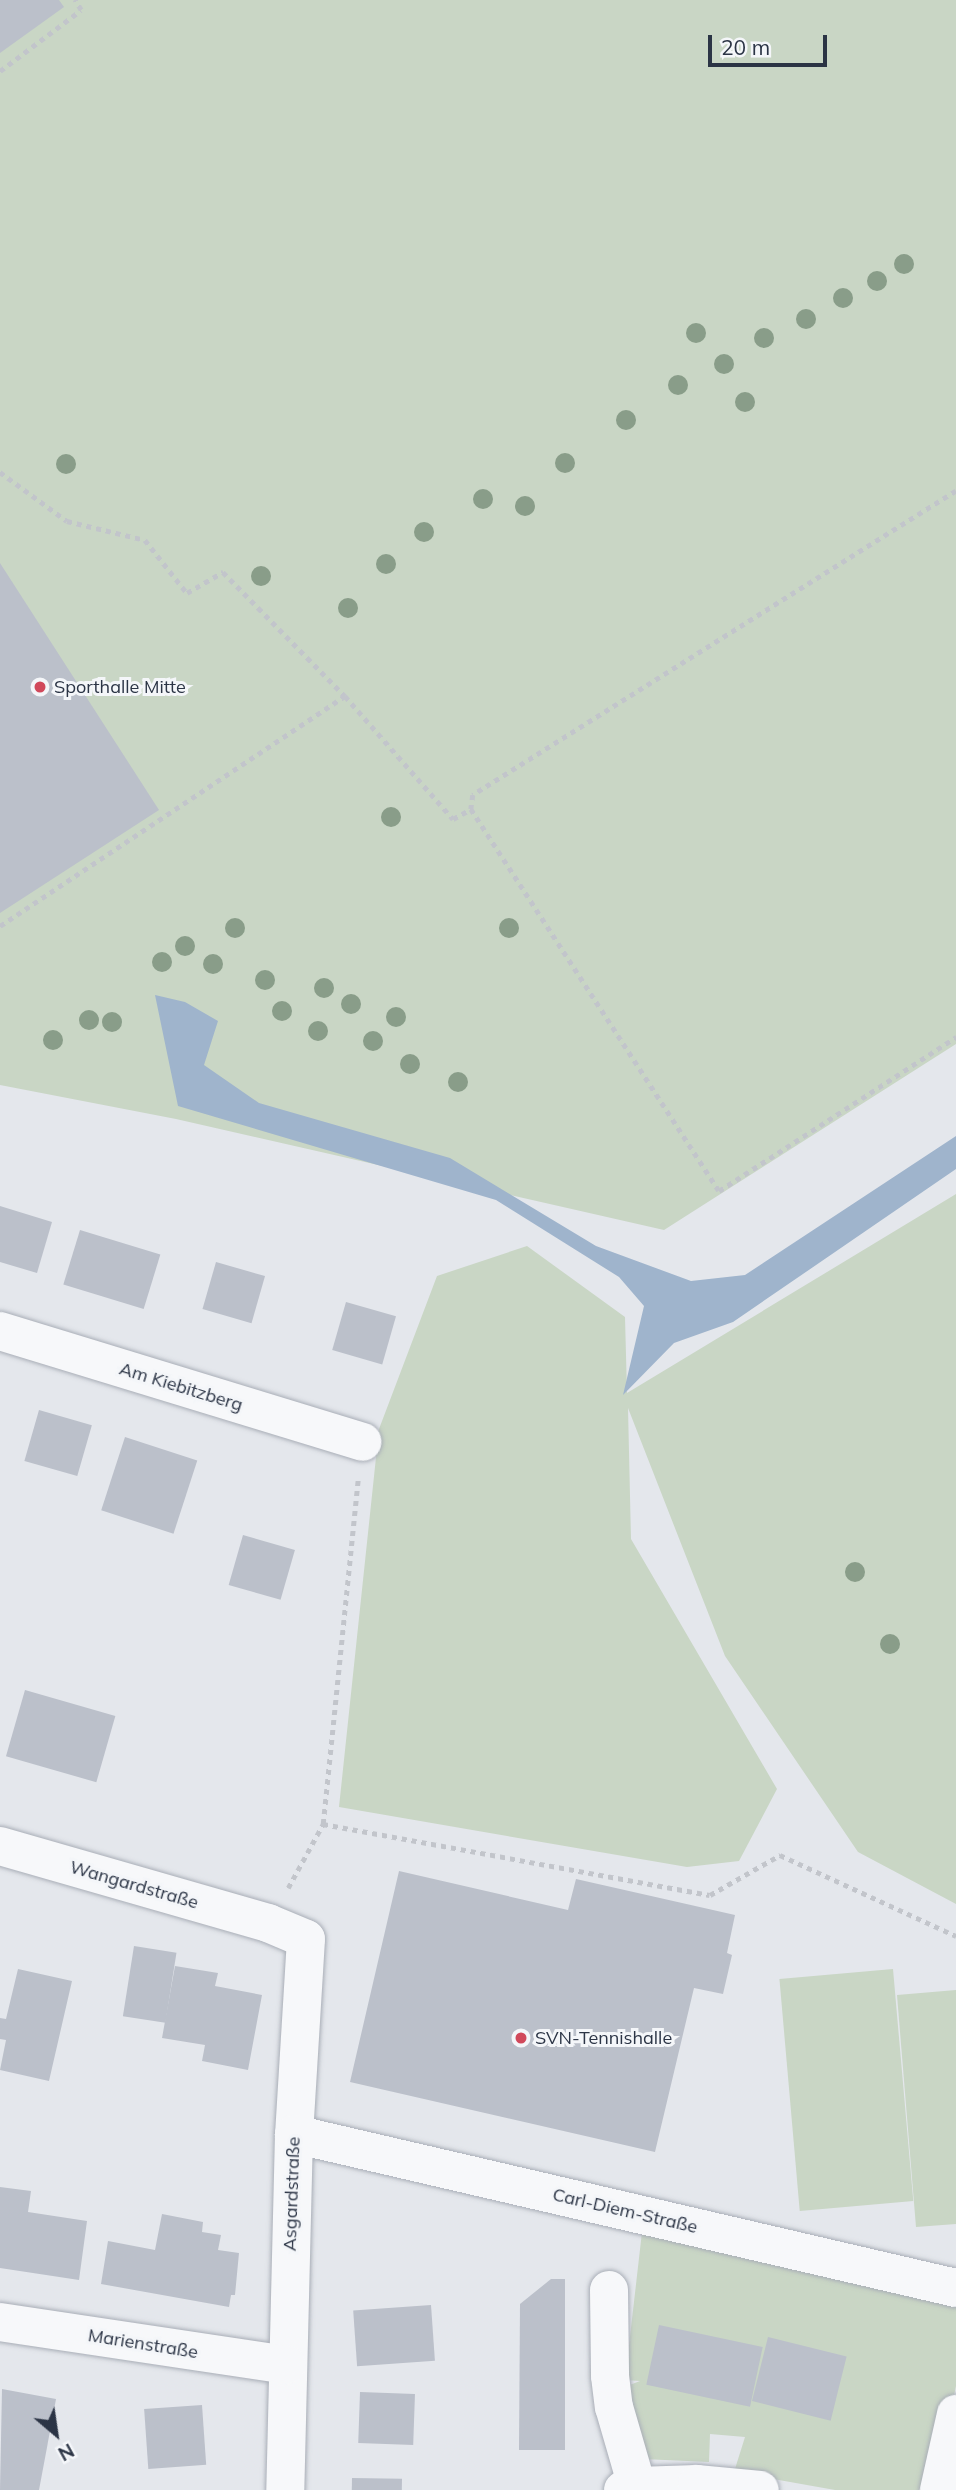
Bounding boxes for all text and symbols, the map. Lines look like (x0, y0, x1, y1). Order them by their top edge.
scale bar (711, 21, 830, 65)
text: 20 m (721, 34, 770, 60)
place label: Sporthalle Mitte (54, 676, 186, 698)
marker: Sporthalle Mitte (32, 679, 48, 695)
street label: Am Kiebitzberg (117, 1358, 245, 1416)
street label: Wangardstraße (67, 1856, 201, 1914)
place label: SVN-Tennishalle (535, 2027, 672, 2049)
marker: SVN-Tennishalle (513, 2030, 529, 2046)
street label: Asgardstraße (279, 2136, 305, 2252)
street label: Carl-Diem-Straße (550, 2184, 700, 2238)
street label: Marienstraße (86, 2325, 200, 2363)
north arrow (21, 2399, 91, 2469)
text: N (54, 2438, 78, 2466)

